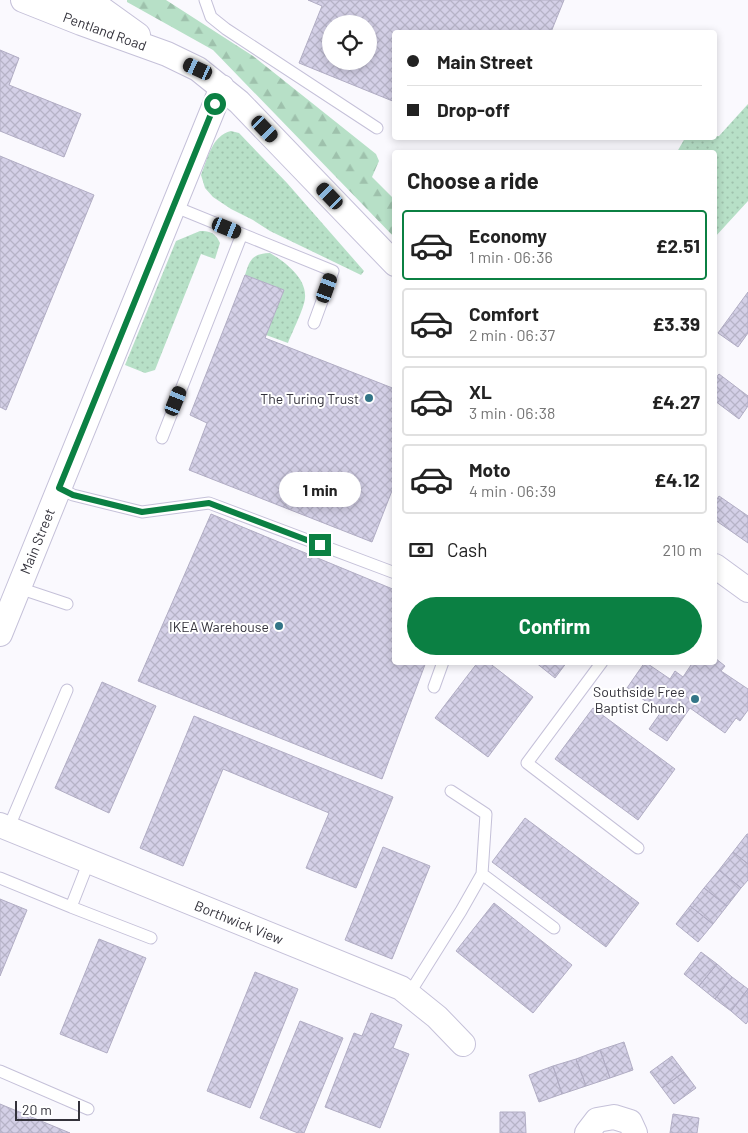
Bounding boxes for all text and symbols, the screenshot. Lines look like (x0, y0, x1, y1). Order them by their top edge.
street label: Pentland Road (61, 8, 149, 54)
map controls (322, 15, 377, 70)
button: locate (322, 15, 377, 70)
text: Main Street (437, 50, 533, 73)
car (181, 56, 214, 82)
route start (204, 93, 226, 115)
text: Drop-off (437, 98, 510, 121)
car (249, 113, 280, 145)
text: Choose a ride (407, 167, 539, 193)
car (314, 180, 345, 212)
car (210, 215, 243, 241)
icon: car (409, 223, 454, 268)
text: Economy (469, 224, 547, 247)
text: £2.51 (656, 234, 700, 257)
text: 1 min · 06:36 (469, 247, 553, 266)
car (314, 271, 339, 305)
icon: car (409, 301, 454, 346)
text: Comfort (469, 302, 539, 325)
text: £3.39 (653, 312, 700, 335)
text: 2 min · 06:37 (469, 325, 555, 344)
icon: car (409, 379, 454, 424)
text: XL (469, 380, 492, 403)
car (163, 384, 188, 418)
place label: The Turing Trust (260, 390, 359, 407)
text: £4.27 (652, 390, 700, 413)
marker: The Turing Trust (363, 392, 375, 404)
text: 3 min · 06:38 (469, 403, 555, 422)
icon: car (409, 457, 454, 502)
text: Moto (469, 458, 511, 481)
text: £4.12 (654, 468, 700, 491)
callout: 1 min (279, 472, 361, 508)
text: 1 min (302, 480, 338, 499)
text: 4 min · 06:39 (469, 481, 556, 500)
street label: Main Street (16, 506, 58, 576)
route end (309, 534, 331, 556)
icon: cash (407, 536, 435, 564)
text: Cash (447, 538, 488, 561)
text: 210 m (663, 540, 702, 559)
button: Confirm (407, 597, 702, 655)
place label: IKEA Warehouse (169, 618, 269, 635)
marker: IKEA Warehouse (273, 620, 285, 632)
place label: Southside Free Baptist Church (593, 683, 685, 716)
marker: Southside Free Baptist Church (689, 693, 701, 705)
street label: Borthwick View (192, 896, 286, 948)
scale bar (15, 1098, 80, 1121)
text: 20 m (22, 1101, 52, 1118)

